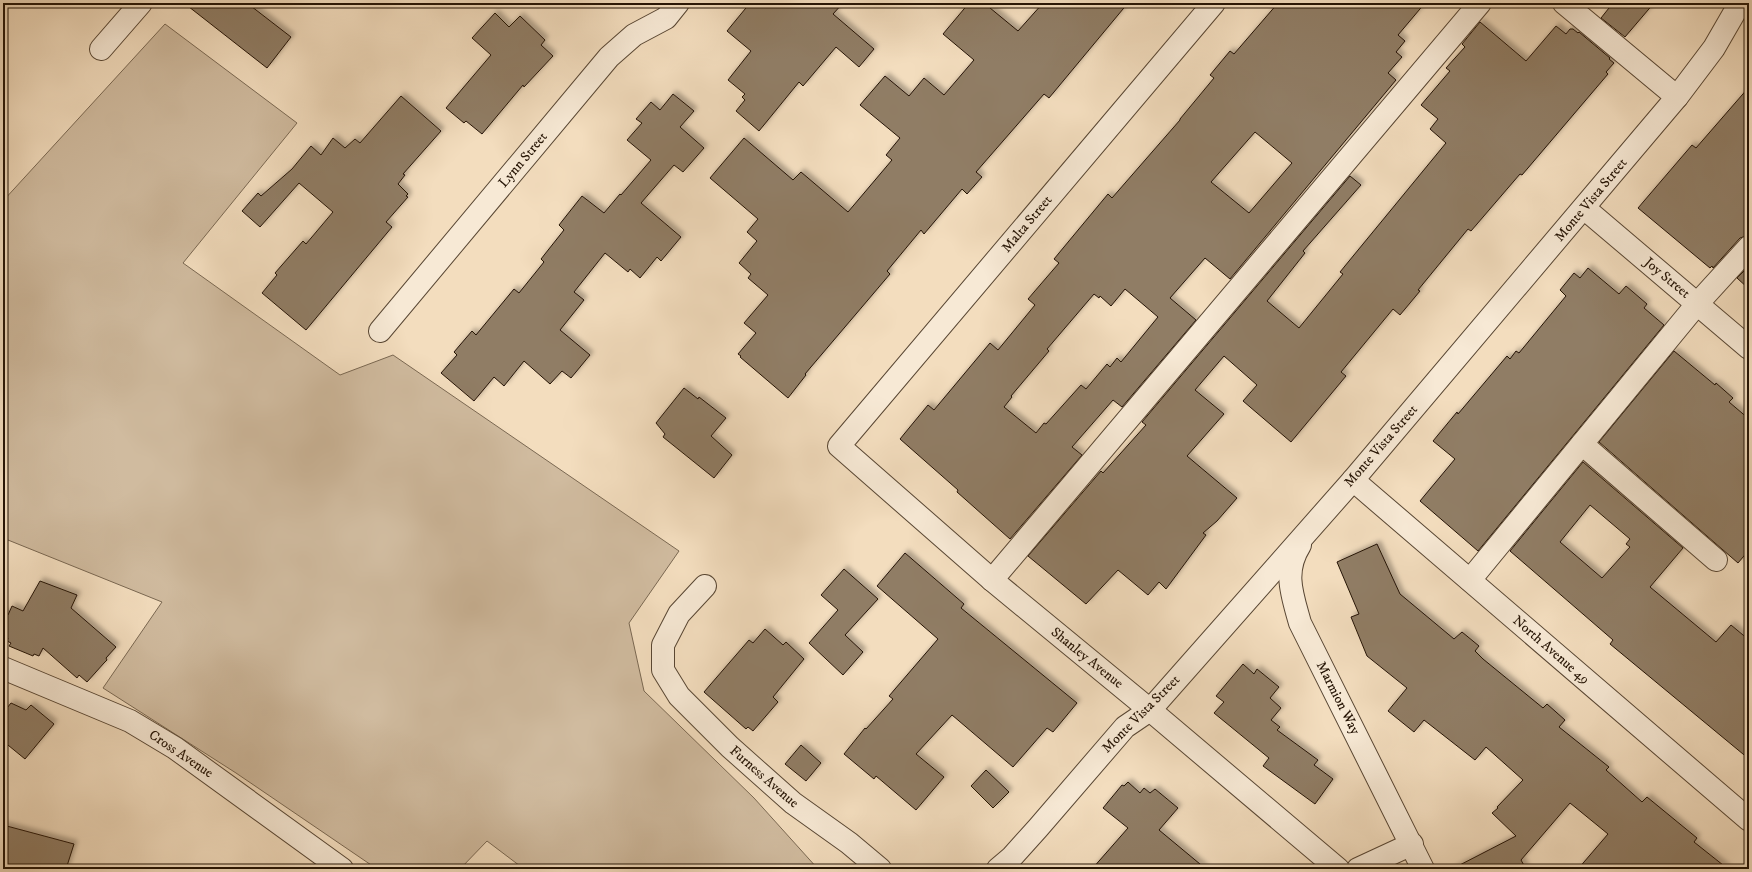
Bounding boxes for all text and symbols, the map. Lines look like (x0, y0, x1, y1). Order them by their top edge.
street label: Lynn Street (494, 128, 552, 192)
street label: Monte Vista Street (1551, 154, 1631, 245)
street label: Malta Street (998, 191, 1057, 256)
street label: Joy Street (1639, 252, 1694, 303)
street label: Monte Vista Street (1340, 401, 1422, 491)
street label: North Avenue 49 (1509, 612, 1593, 688)
street label: Shanley Avenue (1047, 623, 1127, 693)
street label: Marmion Way (1312, 658, 1364, 738)
street label: Monte Vista Street (1098, 671, 1184, 757)
street label: Cross Avenue (145, 726, 217, 782)
street label: Furness Avenue (726, 742, 802, 812)

